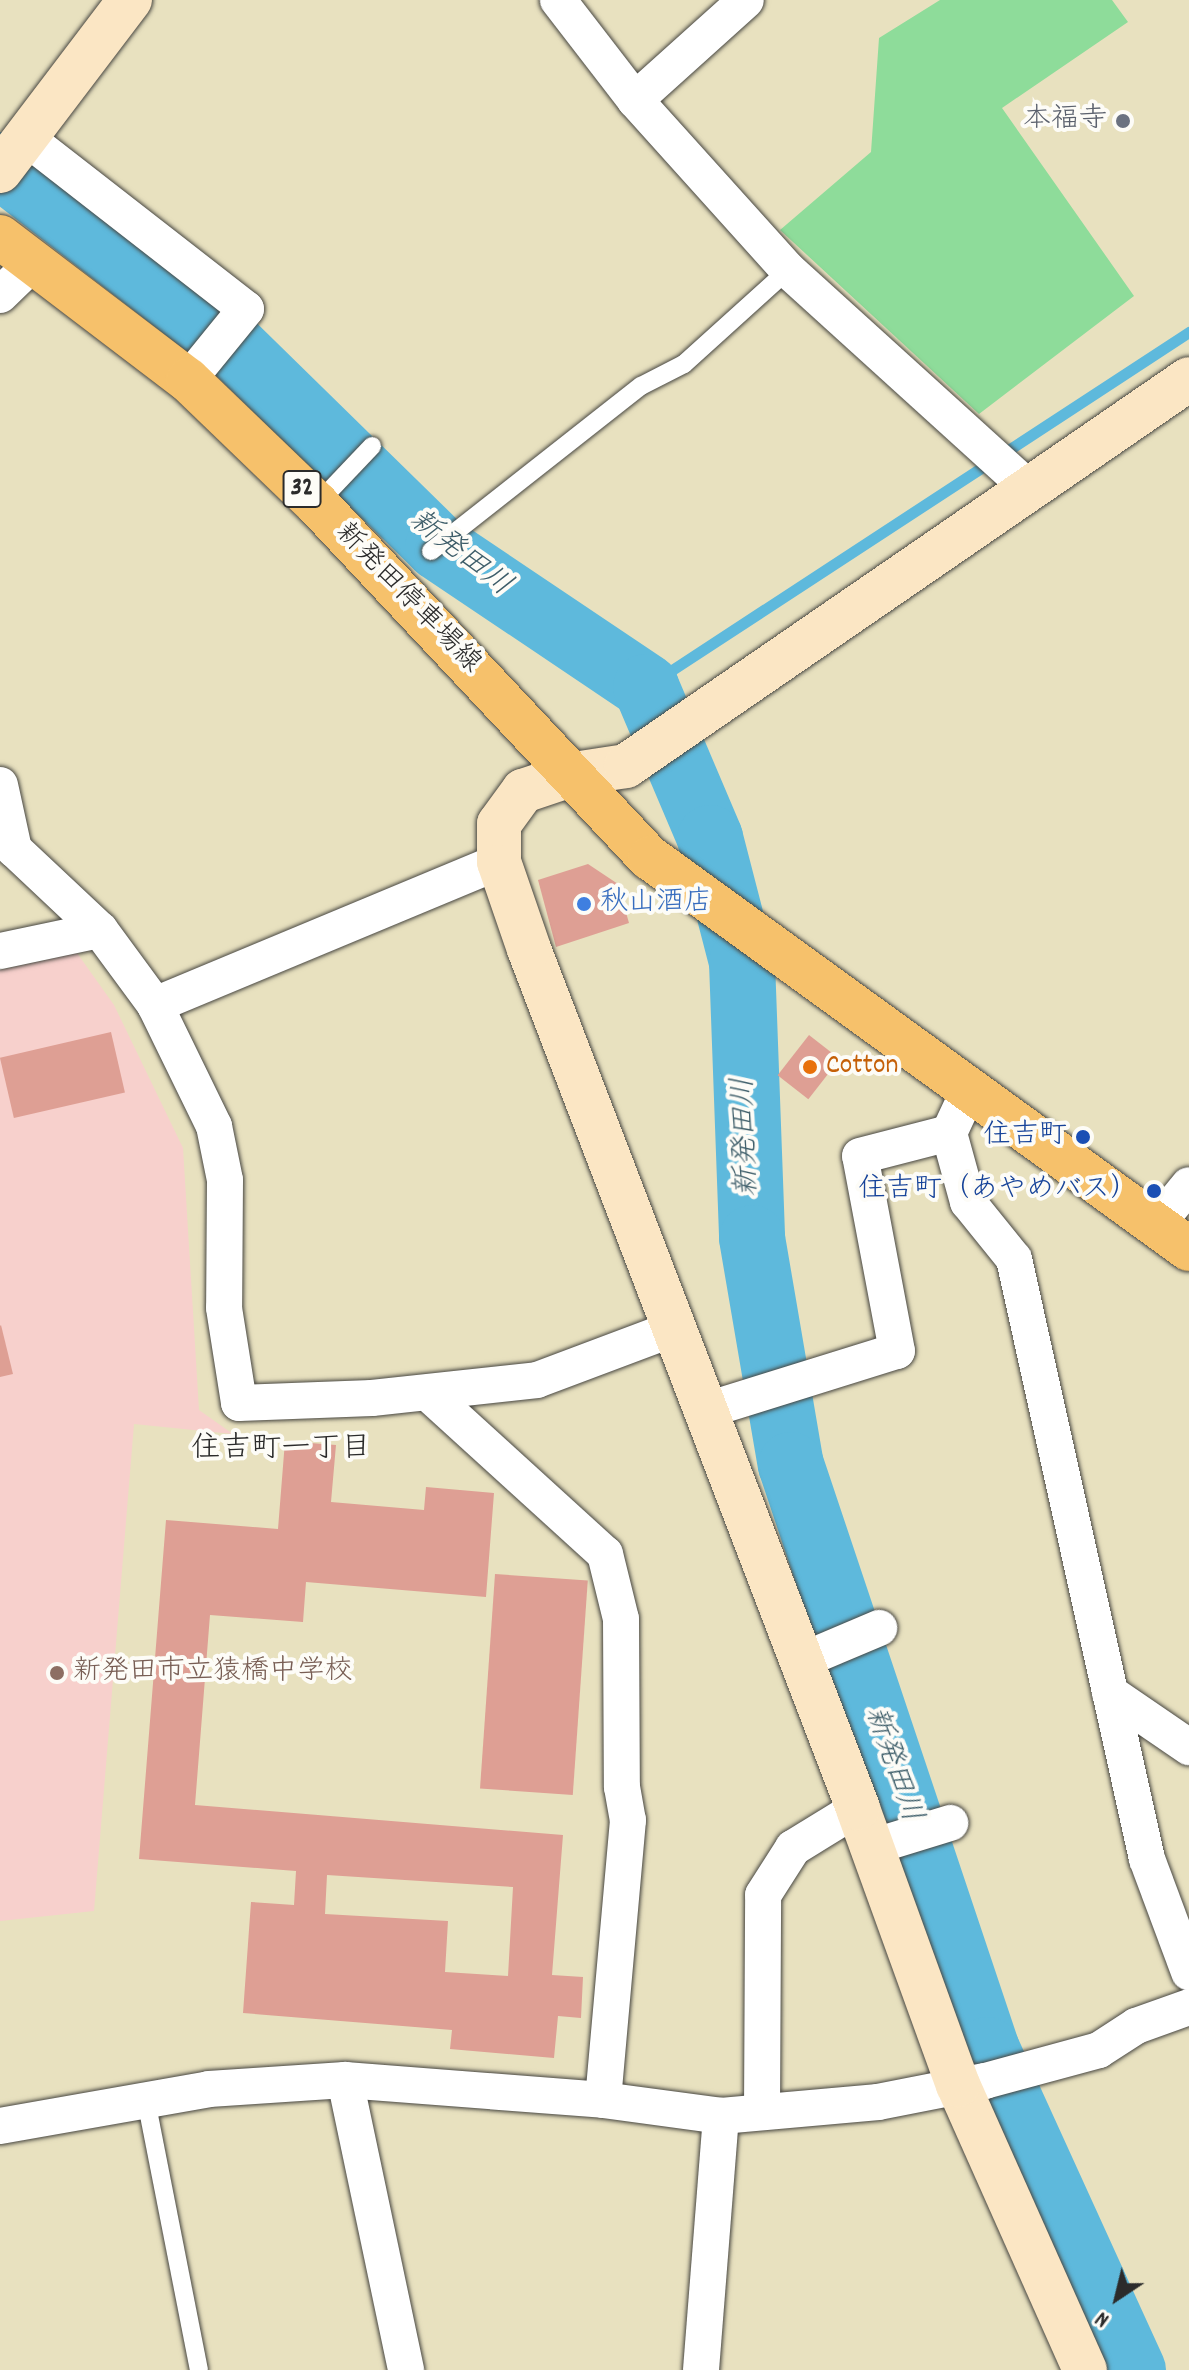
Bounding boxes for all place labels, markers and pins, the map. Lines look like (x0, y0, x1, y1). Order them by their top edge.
place label: 本福寺 (1023, 104, 1107, 138)
marker: 本福寺 (1114, 112, 1132, 130)
place label: 秋山酒店 (600, 887, 712, 921)
marker: 秋山酒店 (575, 895, 593, 913)
place label: Cotton (826, 1050, 898, 1084)
marker: Cotton (801, 1058, 819, 1076)
place label: 住吉町 (983, 1120, 1067, 1154)
marker: 住吉町 (1074, 1128, 1092, 1146)
place label: 住吉町（あやめバス） (858, 1174, 1138, 1208)
marker: 住吉町（あやめバス） (1145, 1182, 1163, 1200)
place label: 新発田市立猿橋中学校 (73, 1656, 353, 1690)
marker: 新発田市立猿橋中学校 (48, 1664, 66, 1682)

